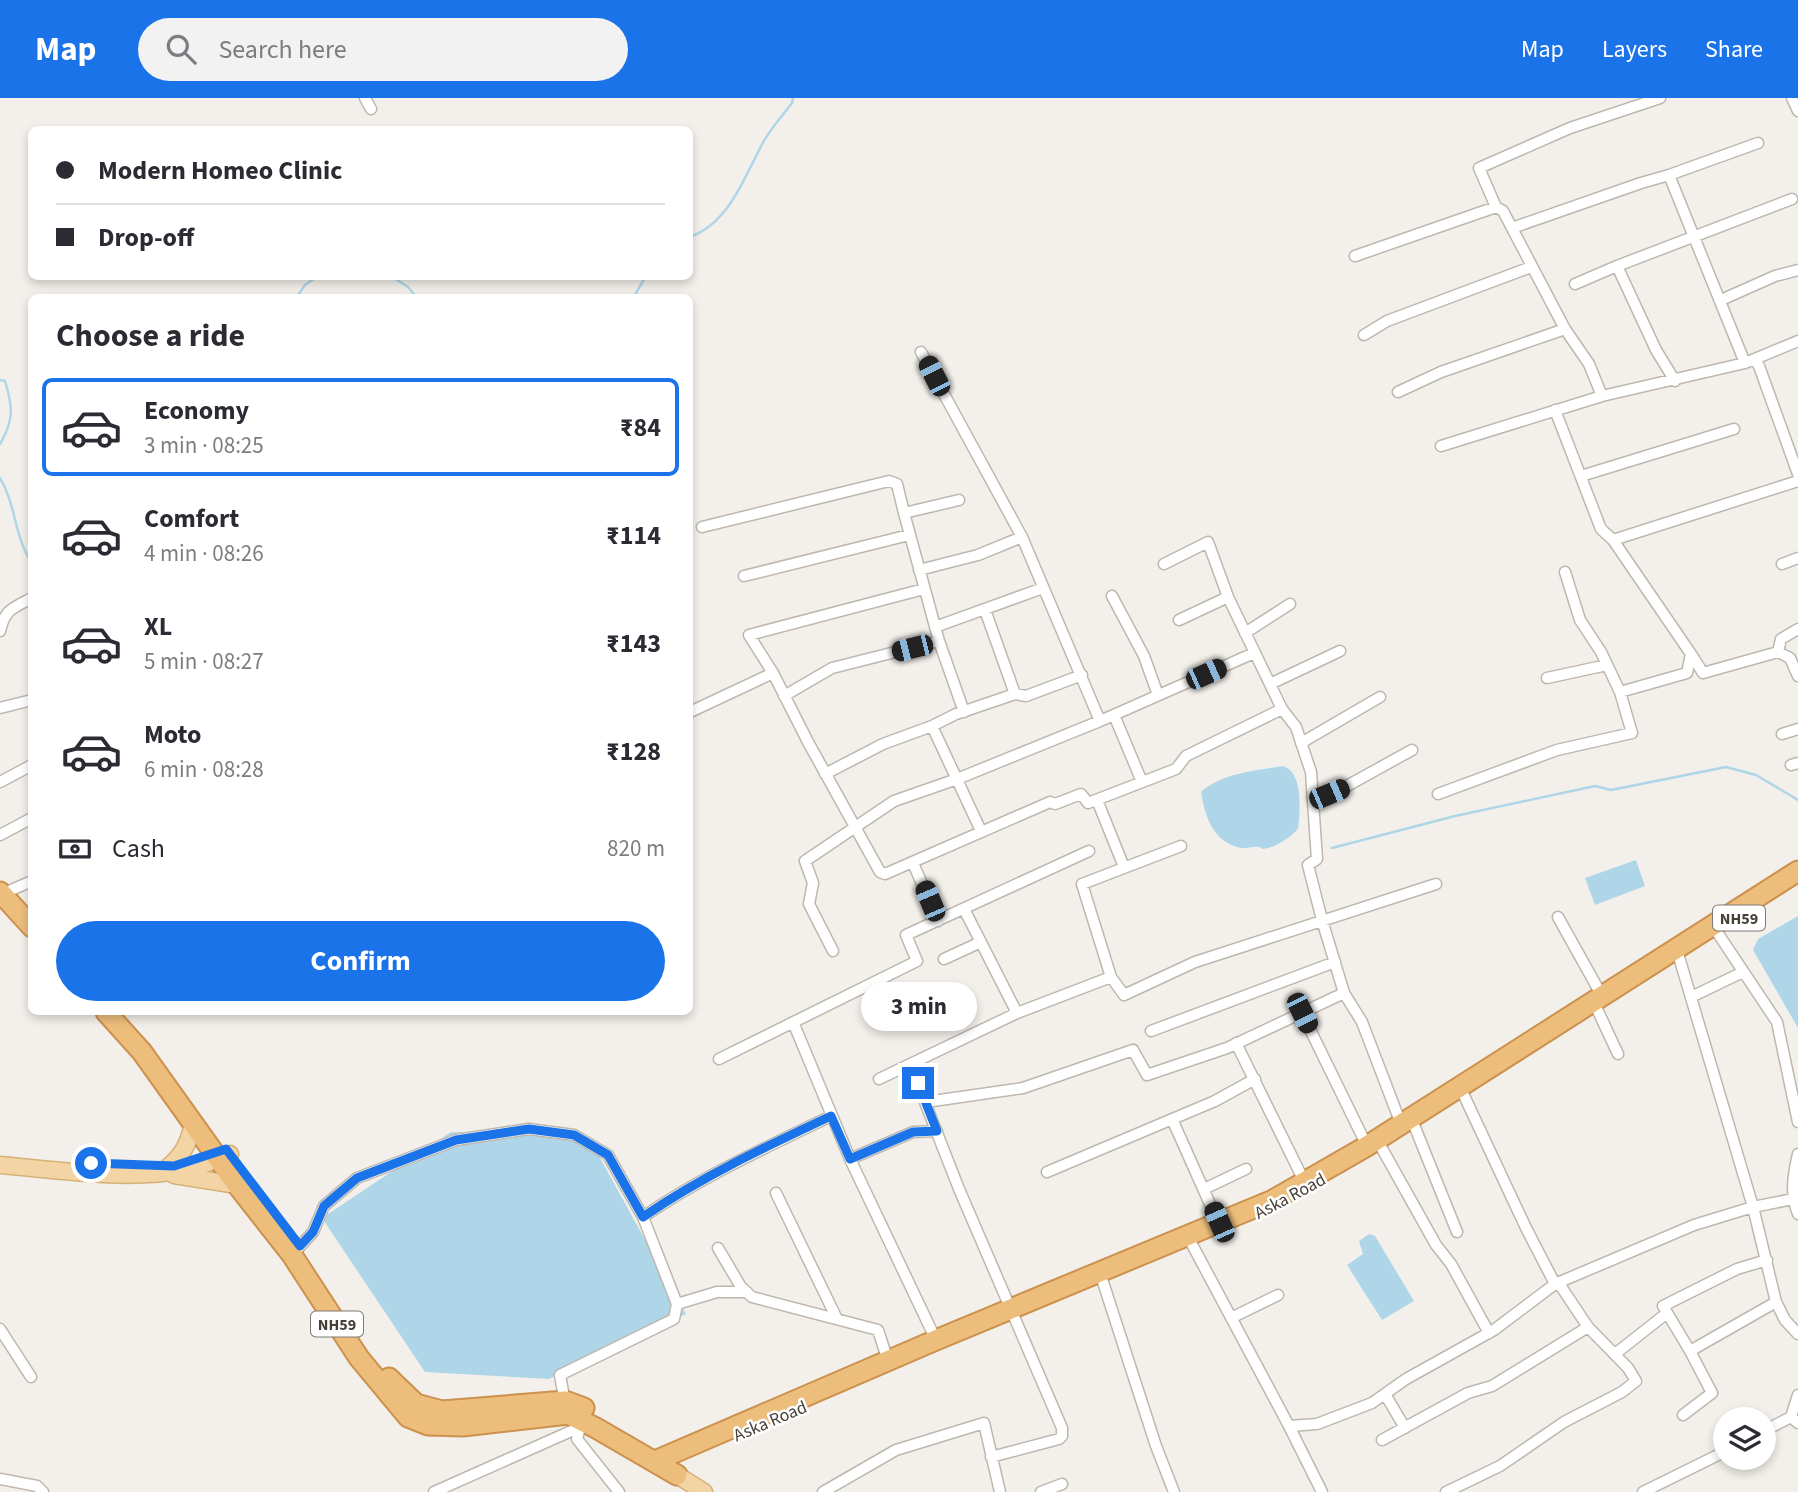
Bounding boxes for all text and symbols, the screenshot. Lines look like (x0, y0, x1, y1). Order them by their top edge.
search box (138, 18, 628, 81)
text: Map (35, 26, 96, 73)
icon: search (162, 30, 200, 68)
text: Search here (218, 31, 347, 68)
text: Map (1521, 32, 1564, 67)
text: Layers (1602, 32, 1667, 67)
text: Share (1705, 32, 1763, 67)
text: Modern Homeo Clinic (98, 152, 342, 189)
text: Drop-off (98, 219, 194, 256)
text: Choose a ride (56, 313, 245, 359)
car (916, 353, 953, 399)
text: Economy (144, 392, 249, 429)
icon: car (60, 396, 123, 459)
text: ₹84 (620, 409, 661, 446)
text: 3 min · 08:25 (144, 429, 264, 462)
text: Comfort (144, 500, 239, 537)
icon: car (60, 504, 123, 567)
text: ₹114 (606, 517, 661, 554)
text: 4 min · 08:26 (144, 537, 264, 570)
text: XL (144, 608, 172, 645)
icon: car (60, 612, 123, 675)
text: ₹143 (606, 625, 661, 662)
car (890, 633, 935, 663)
text: 5 min · 08:27 (144, 645, 264, 678)
car (1183, 656, 1230, 692)
text: Moto (144, 716, 201, 753)
icon: car (60, 720, 123, 783)
text: ₹128 (606, 733, 661, 770)
text: 6 min · 08:28 (144, 753, 264, 786)
car (1306, 776, 1353, 812)
icon: cash (56, 830, 94, 868)
text: Cash (112, 830, 165, 867)
text: 820 m (607, 832, 665, 865)
car (913, 878, 948, 924)
road number: NH59 (1713, 905, 1765, 930)
button: Confirm (56, 921, 665, 1001)
callout: 3 min (860, 982, 976, 1030)
text: 3 min (891, 990, 947, 1023)
car (1284, 990, 1321, 1036)
route end (902, 1067, 934, 1099)
route start (75, 1147, 107, 1179)
street label: Aska Road (1250, 1167, 1330, 1226)
car (1201, 1199, 1238, 1245)
road number: NH59 (311, 1312, 363, 1336)
street label: Aska Road (730, 1395, 811, 1448)
map controls (1713, 1407, 1776, 1470)
button: layers (1713, 1407, 1776, 1470)

